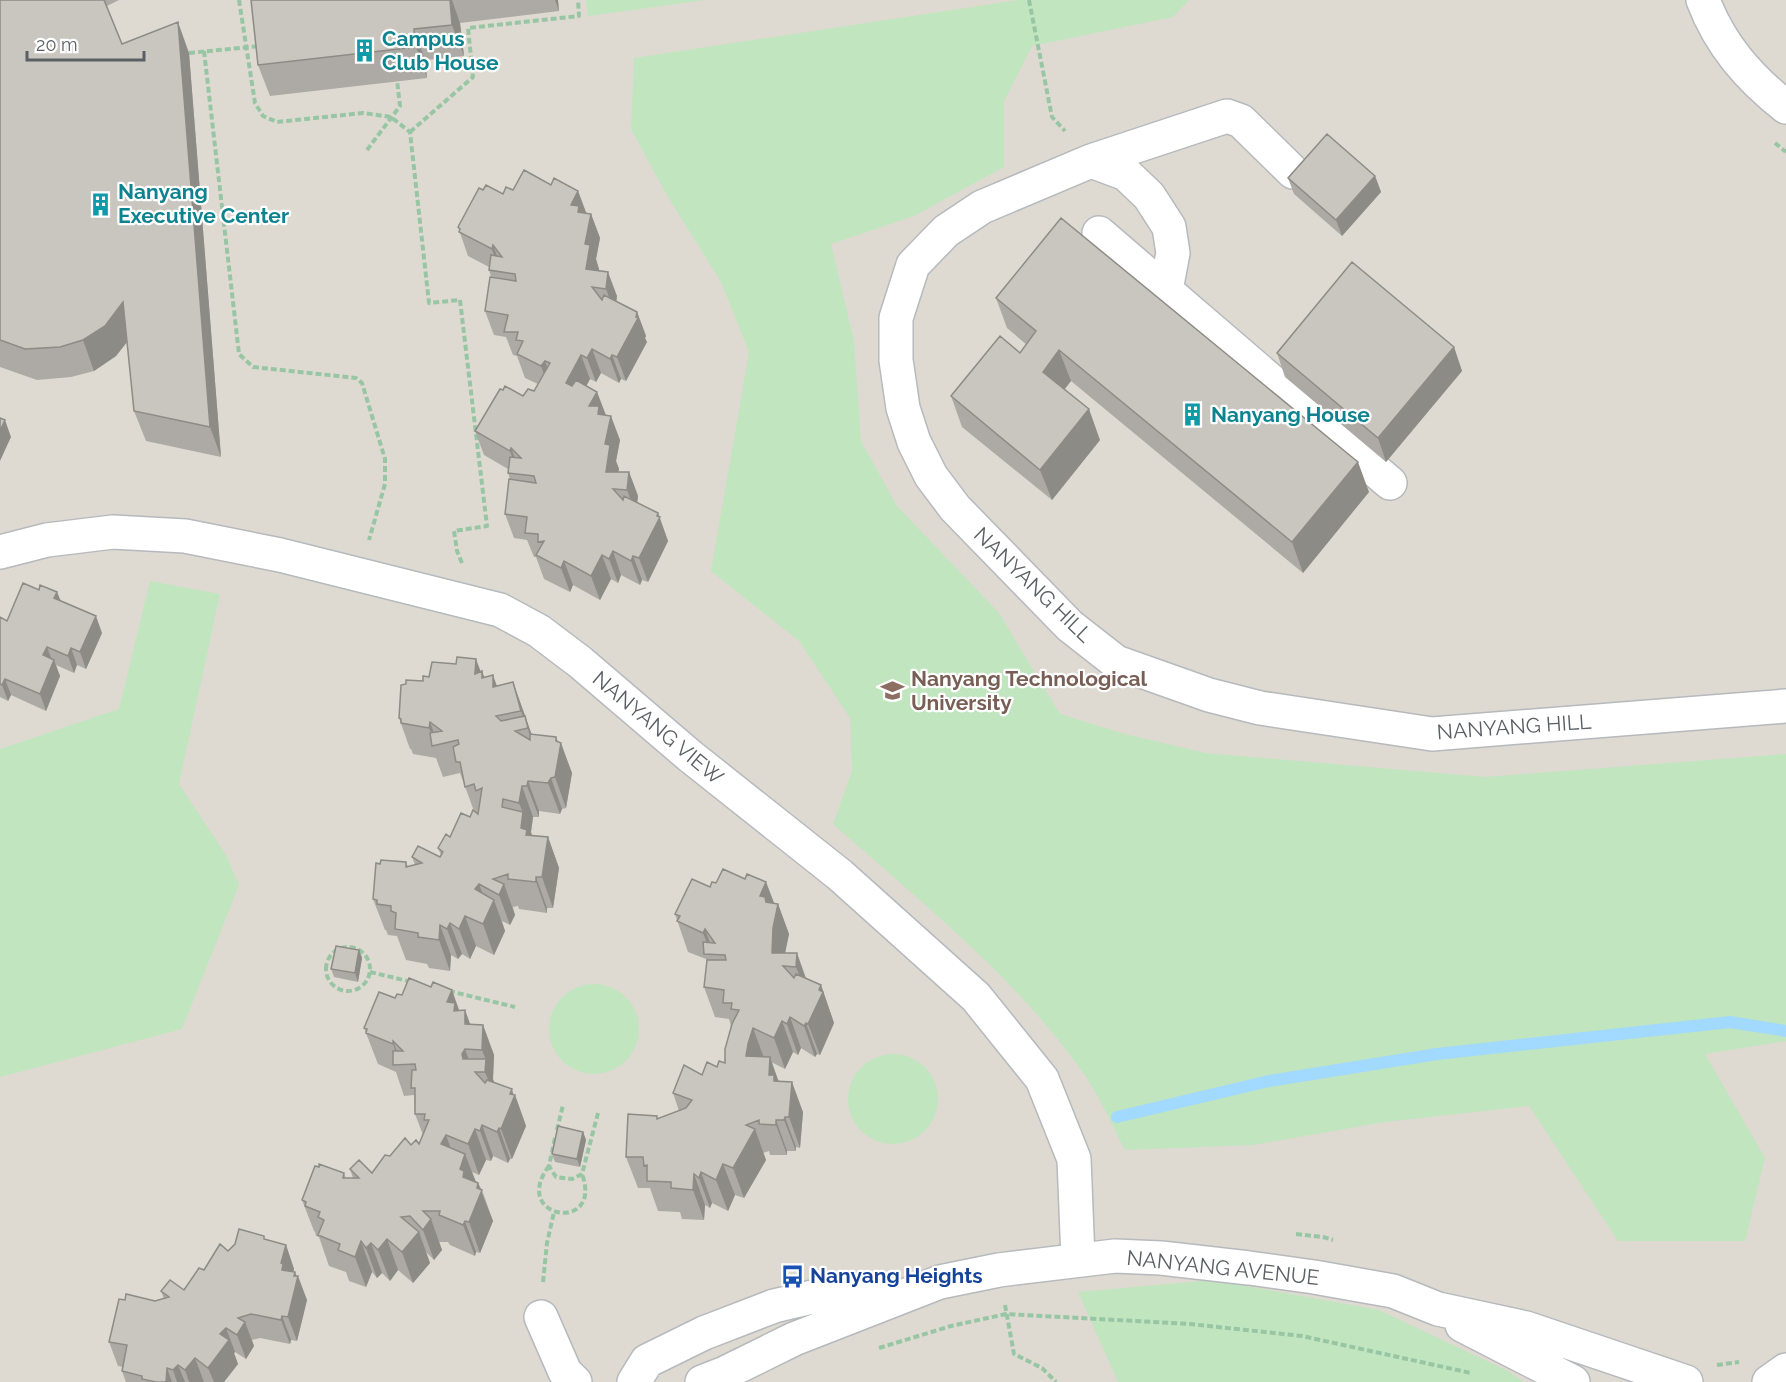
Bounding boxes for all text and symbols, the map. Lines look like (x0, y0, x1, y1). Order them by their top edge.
scale bar (27, 24, 144, 62)
place label: Campus Club House (382, 26, 499, 75)
text: 20 m (36, 34, 78, 55)
building icon: Campus Club House (351, 38, 377, 64)
place label: Nanyang Executive Center (118, 179, 289, 228)
building icon: Nanyang Executive Center (87, 191, 113, 217)
building icon: Nanyang House (1180, 402, 1206, 428)
place label: Nanyang House (1211, 402, 1370, 427)
street label: NANYANG HILL (969, 522, 1098, 647)
street label: NANYANG VIEW (588, 666, 729, 790)
place label: Nanyang Technological University (911, 666, 1148, 715)
school or university icon: Nanyang Technological University (880, 678, 906, 704)
street label: NANYANG HILL (1436, 709, 1592, 744)
street label: NANYANG AVENUE (1125, 1245, 1321, 1290)
bus stop icon: Nanyang Heights (779, 1263, 805, 1289)
place label: Nanyang Heights (810, 1263, 983, 1288)

